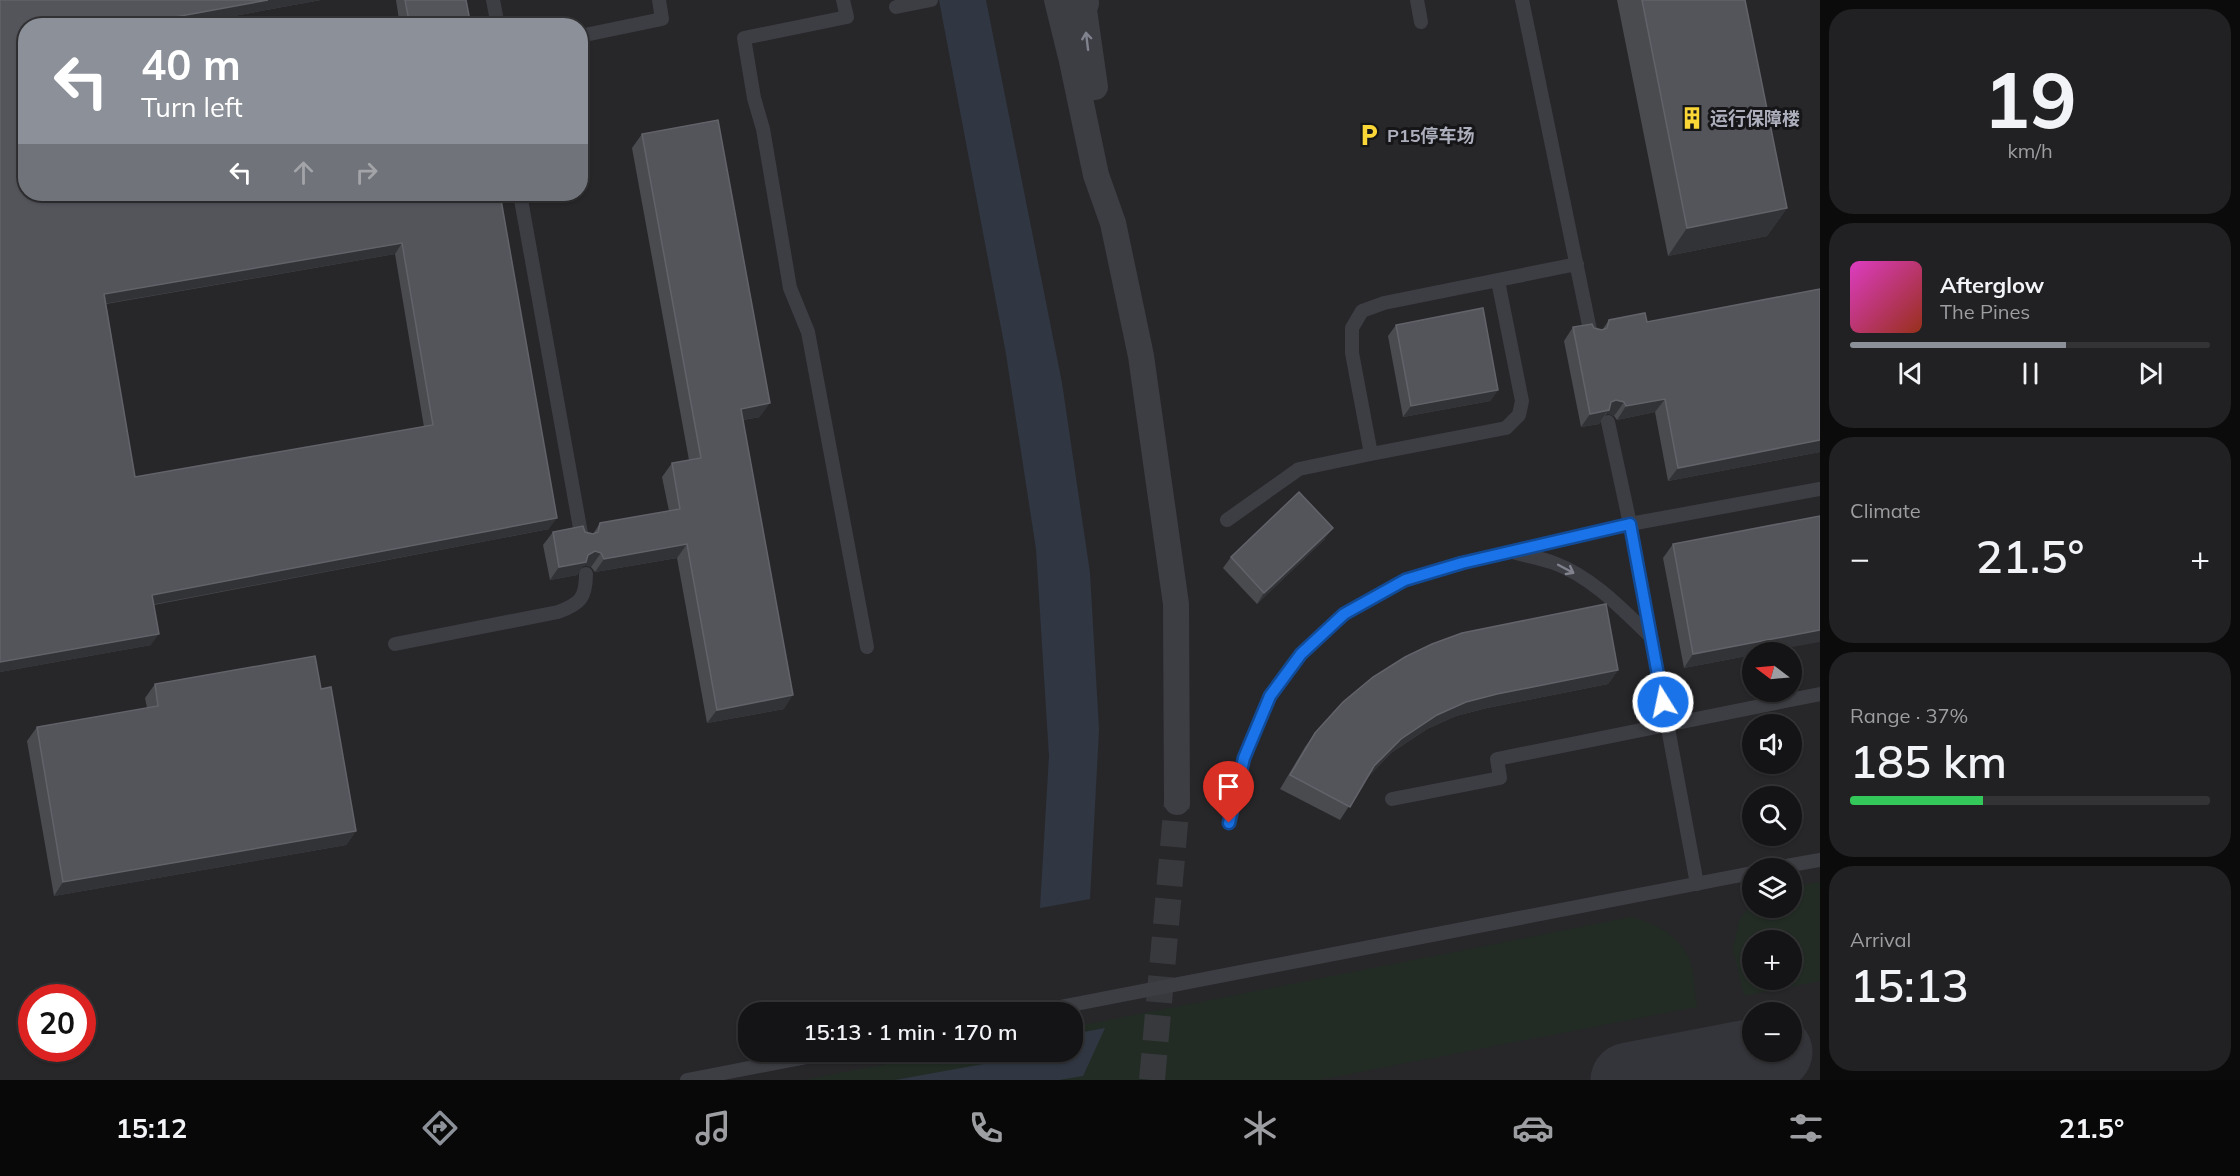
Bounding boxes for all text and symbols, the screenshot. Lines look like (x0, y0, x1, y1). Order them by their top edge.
one-way arrow (1082, 32, 1093, 51)
text: 40 m (141, 38, 241, 91)
icon: left (42, 42, 120, 120)
text: 19 (1983, 50, 2077, 148)
text: Turn left (141, 90, 243, 124)
building icon: 运行保障楼 (1679, 105, 1705, 131)
place label: 运行保障楼 (1710, 107, 1800, 130)
parking icon: P15停车场 (1356, 122, 1382, 148)
place label: P15停车场 (1387, 124, 1475, 147)
text: km/h (2007, 138, 2053, 163)
icon: left (224, 156, 257, 189)
icon: ahead (287, 156, 320, 189)
icon: right (350, 156, 383, 189)
text: Afterglow (1940, 271, 2044, 299)
text: The Pines (1940, 299, 2030, 324)
icon: previous (1894, 357, 1927, 390)
icon: pause (2014, 357, 2047, 390)
icon: next (2134, 357, 2167, 390)
text: Climate (1850, 498, 1921, 523)
text: 21.5° (1976, 528, 2084, 584)
text: − (1850, 537, 1870, 578)
text: + (2190, 537, 2210, 578)
one-way arrow (1557, 564, 1575, 576)
north arrow (1742, 642, 1802, 702)
map controls (1742, 642, 1802, 1062)
position arrow (1631, 670, 1695, 734)
text: Range · 37% (1850, 703, 1968, 728)
button: sound (1742, 714, 1802, 774)
text: 185 km (1850, 733, 2007, 789)
pin (1203, 761, 1254, 823)
icon: arrive (1212, 770, 1245, 803)
button: search (1742, 786, 1802, 846)
button: layers (1742, 858, 1802, 918)
text: Arrival (1850, 927, 1911, 952)
button: + (1742, 930, 1802, 990)
text: 15:13 (1850, 957, 1969, 1013)
speed limit sign: 20 (18, 984, 96, 1062)
button: − (1742, 1002, 1802, 1062)
text: 15:13 · 1 min · 170 m (803, 1018, 1018, 1046)
icon: directions (419, 1107, 461, 1149)
icon: music (692, 1107, 734, 1149)
icon: phone (965, 1107, 1007, 1149)
icon: climate (1239, 1107, 1281, 1149)
icon: car (1512, 1107, 1554, 1149)
icon: filters (1785, 1107, 1827, 1149)
text: 15:12 (116, 1111, 187, 1145)
text: 21.5° (2059, 1111, 2124, 1145)

